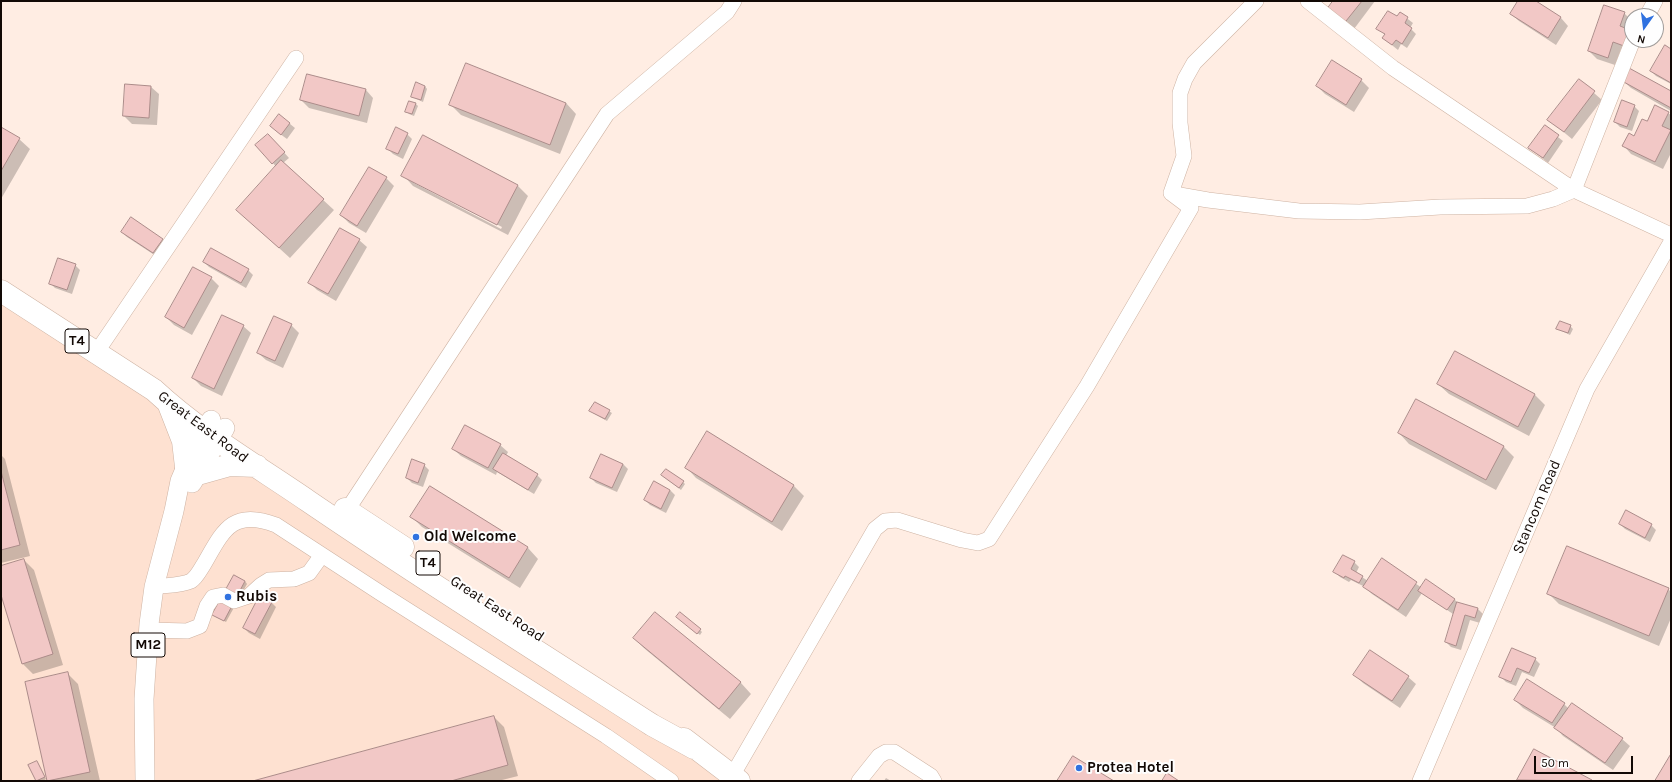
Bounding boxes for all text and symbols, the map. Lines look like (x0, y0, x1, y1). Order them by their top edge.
north arrow (1624, 8, 1664, 48)
text: N (1636, 32, 1647, 46)
road number: T4 (65, 329, 89, 353)
street label: Great East Road (154, 387, 252, 467)
street label: Stancom Road (1509, 457, 1565, 557)
place label: Old Welcome (424, 528, 517, 546)
marker: Old Welcome (411, 532, 421, 542)
road number: T4 (416, 551, 440, 575)
street label: Great East Road (447, 572, 547, 646)
place label: Rubis (236, 588, 277, 606)
marker: Rubis (223, 592, 233, 602)
road number: M12 (131, 633, 165, 657)
scale bar (1536, 748, 1635, 774)
text: 50 m (1541, 756, 1569, 770)
place label: Protea Hotel (1087, 759, 1174, 777)
marker: Protea Hotel (1074, 763, 1084, 773)

